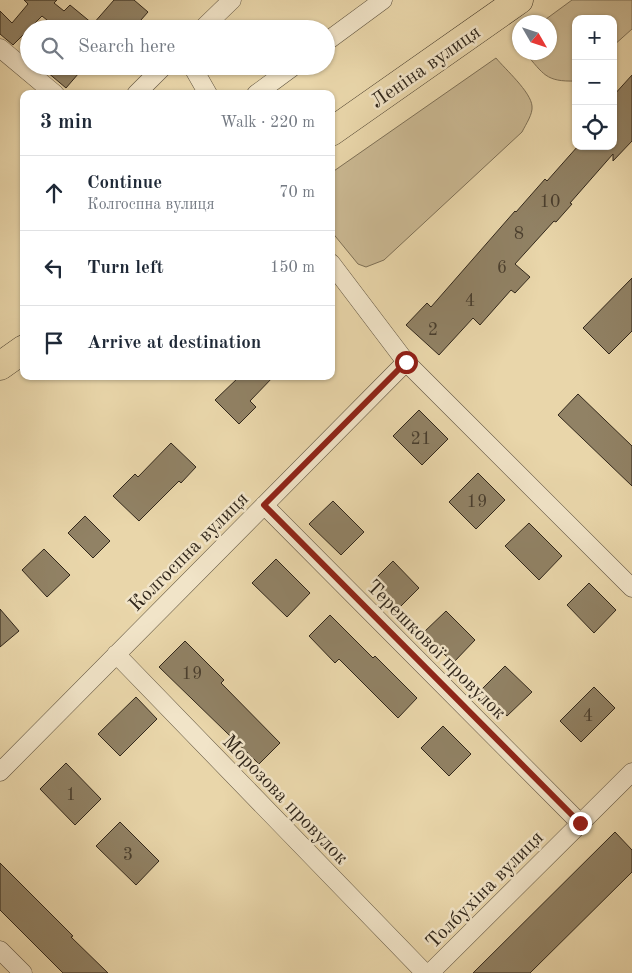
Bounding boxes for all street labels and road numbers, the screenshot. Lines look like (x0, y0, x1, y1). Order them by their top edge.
street label: Леніна вулиця (368, 22, 485, 113)
street label: Колгоспна вулиця (126, 489, 253, 616)
street label: Терешкової провулок (362, 577, 509, 724)
street label: Морозова провулок (218, 732, 351, 869)
street label: Толбухіна вулиця (423, 828, 548, 953)

